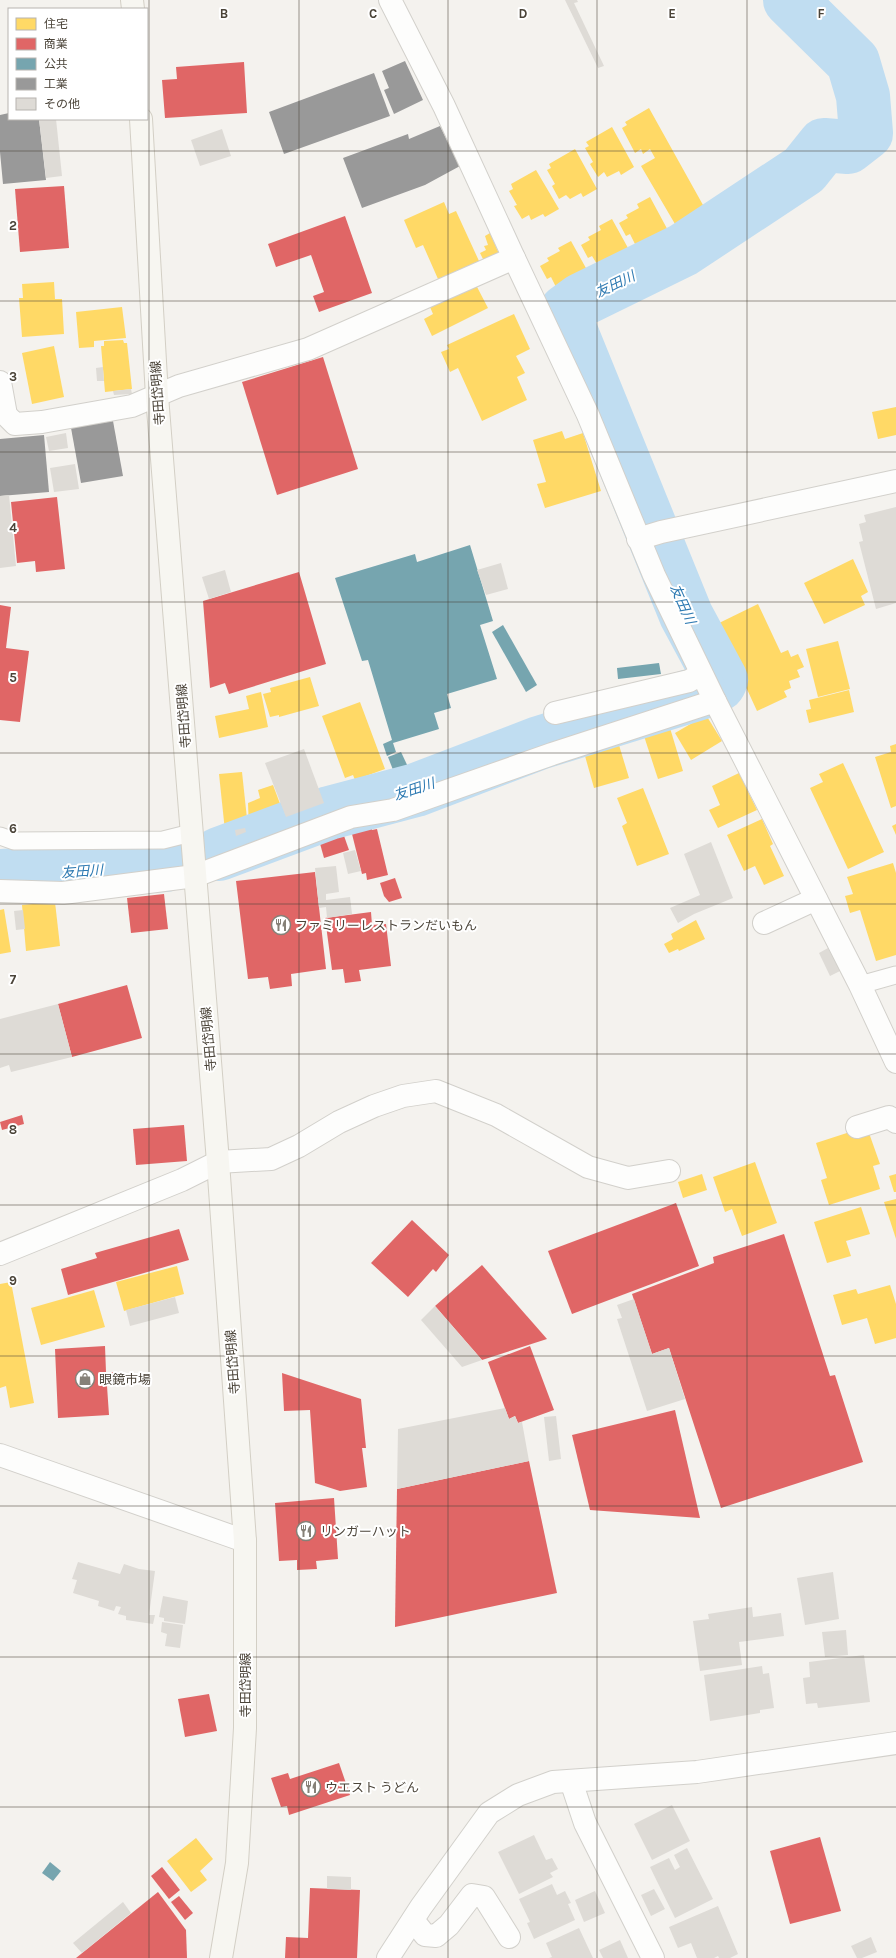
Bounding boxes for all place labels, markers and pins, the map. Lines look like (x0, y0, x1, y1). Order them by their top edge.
restaurant icon: ファミリーレストランだいもん (270, 914, 292, 936)
place label: ファミリーレストランだいもん (295, 918, 477, 933)
shop icon: 眼鏡市場 (74, 1368, 96, 1390)
place label: 眼鏡市場 (99, 1372, 151, 1387)
restaurant icon: リンガーハット (295, 1520, 317, 1542)
place label: リンガーハット (320, 1524, 411, 1539)
restaurant icon: ウエスト うどん (300, 1776, 322, 1798)
place label: ウエスト うどん (325, 1780, 419, 1795)

